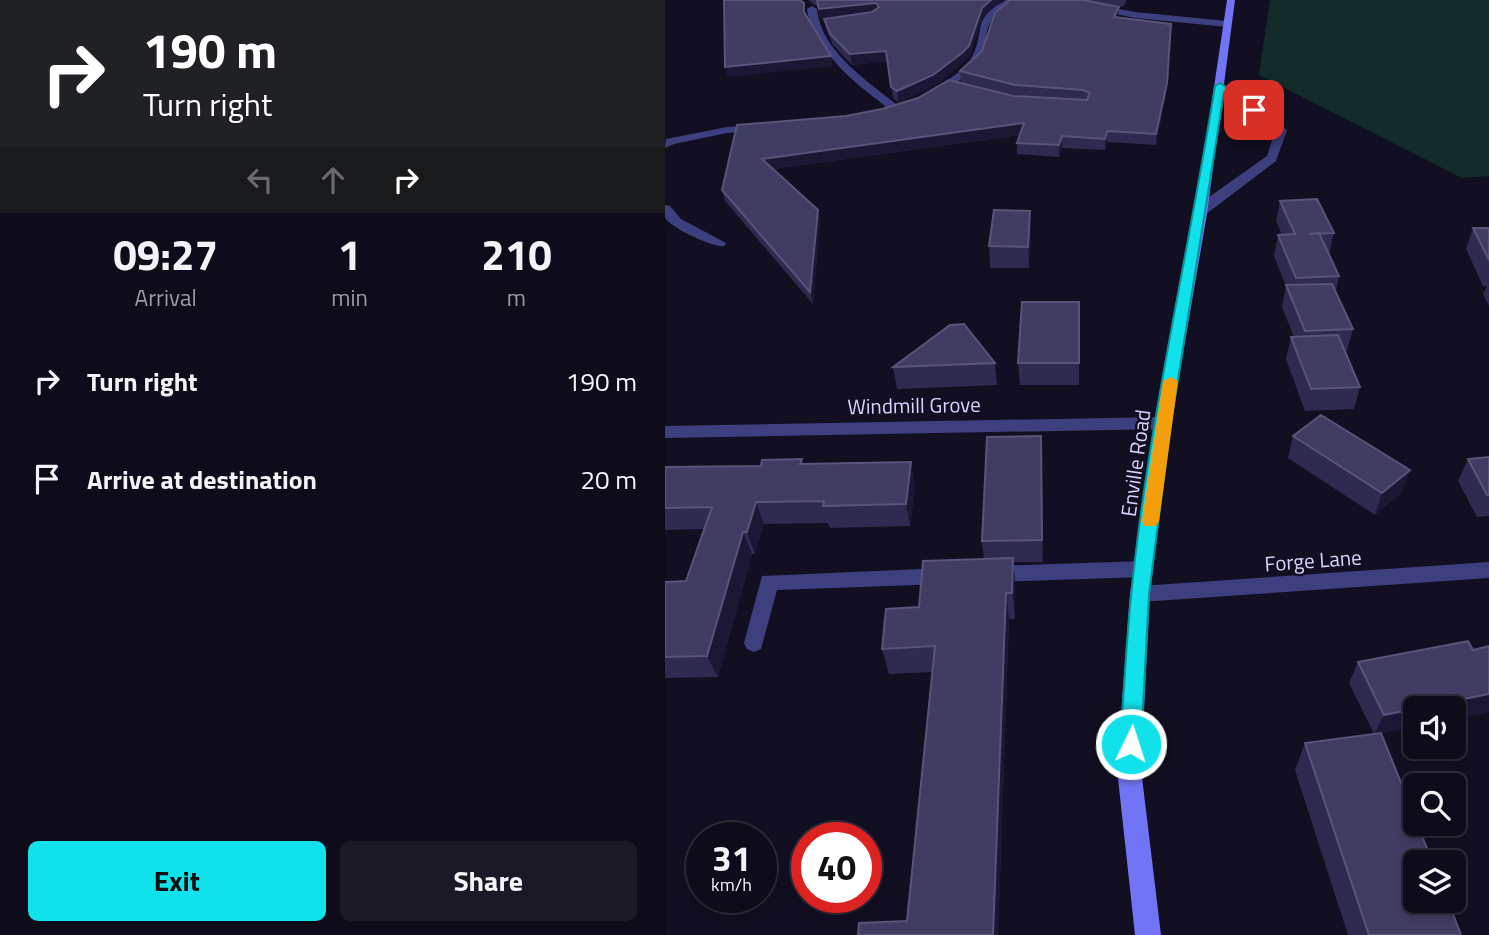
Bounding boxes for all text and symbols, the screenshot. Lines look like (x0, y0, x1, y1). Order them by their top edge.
text: 190 m (143, 12, 277, 87)
icon: right (28, 28, 119, 119)
text: Turn right (143, 80, 272, 128)
pin (1224, 80, 1284, 140)
icon: arrive (1235, 91, 1273, 129)
icon: left (241, 161, 279, 199)
icon: ahead (314, 161, 352, 199)
icon: right (387, 161, 425, 199)
text: 09:27 (113, 222, 218, 286)
text: 1 (338, 222, 361, 286)
text: 210 (481, 222, 552, 286)
text: Arrival (134, 280, 197, 315)
text: min (331, 280, 368, 315)
text: m (507, 280, 526, 315)
icon: right (28, 362, 66, 400)
text: Turn right (87, 362, 198, 401)
text: 190 m (566, 362, 637, 401)
street label: Windmill Grove (847, 388, 981, 422)
street label: Enville Road (1112, 407, 1158, 519)
icon: arrive (28, 460, 66, 498)
text: Arrive at destination (87, 460, 317, 499)
text: 20 m (580, 460, 637, 499)
street label: Forge Lane (1263, 541, 1363, 579)
map controls (1403, 696, 1466, 913)
button: sound (1403, 696, 1466, 759)
position arrow (1094, 707, 1168, 781)
button: search (1403, 773, 1466, 836)
speed limit sign: 40 (791, 822, 882, 913)
text: 31 (712, 831, 751, 885)
button: Exit (28, 841, 326, 921)
button: Share (340, 841, 637, 921)
button: layers (1403, 850, 1466, 913)
text: km/h (711, 871, 752, 898)

